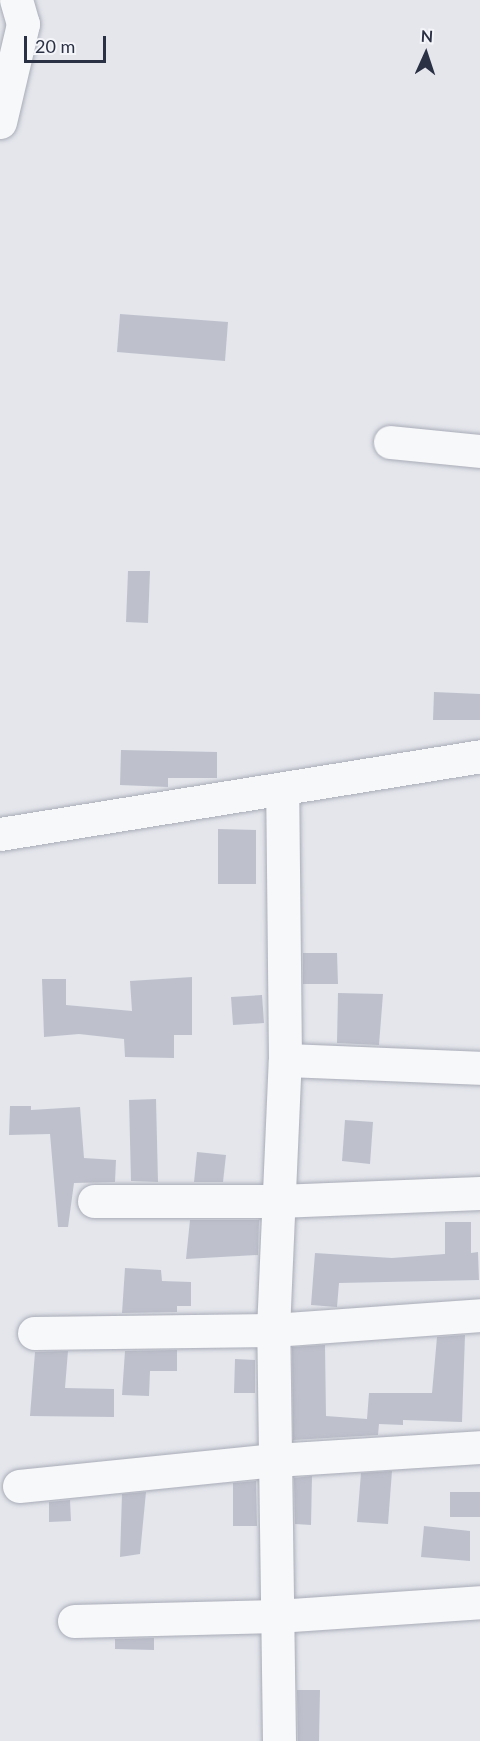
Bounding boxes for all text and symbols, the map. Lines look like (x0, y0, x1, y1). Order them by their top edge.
scale bar (27, 24, 110, 62)
north arrow (396, 24, 456, 84)
text: N (420, 26, 434, 45)
text: 20 m (35, 35, 75, 57)

